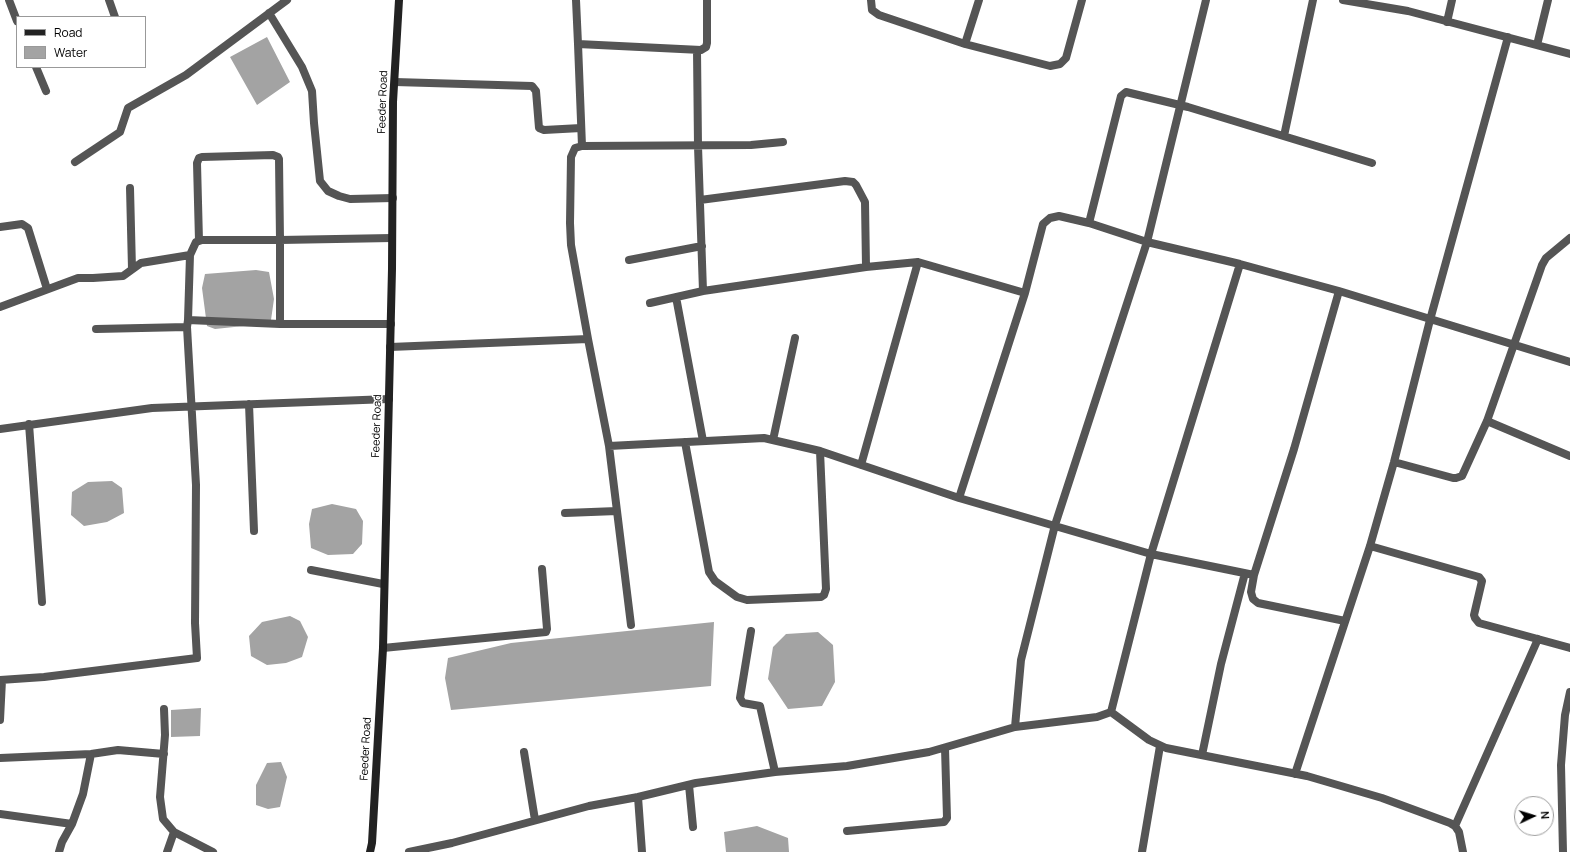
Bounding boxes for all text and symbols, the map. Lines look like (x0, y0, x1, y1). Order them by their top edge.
legend (16, 16, 146, 68)
text: Road (54, 24, 82, 41)
text: Water (54, 44, 87, 61)
street label: Feeder Road (375, 70, 391, 134)
street label: Feeder Road (369, 394, 385, 458)
street label: Feeder Road (358, 717, 374, 781)
north arrow (1514, 796, 1554, 836)
text: N (1538, 811, 1553, 820)

